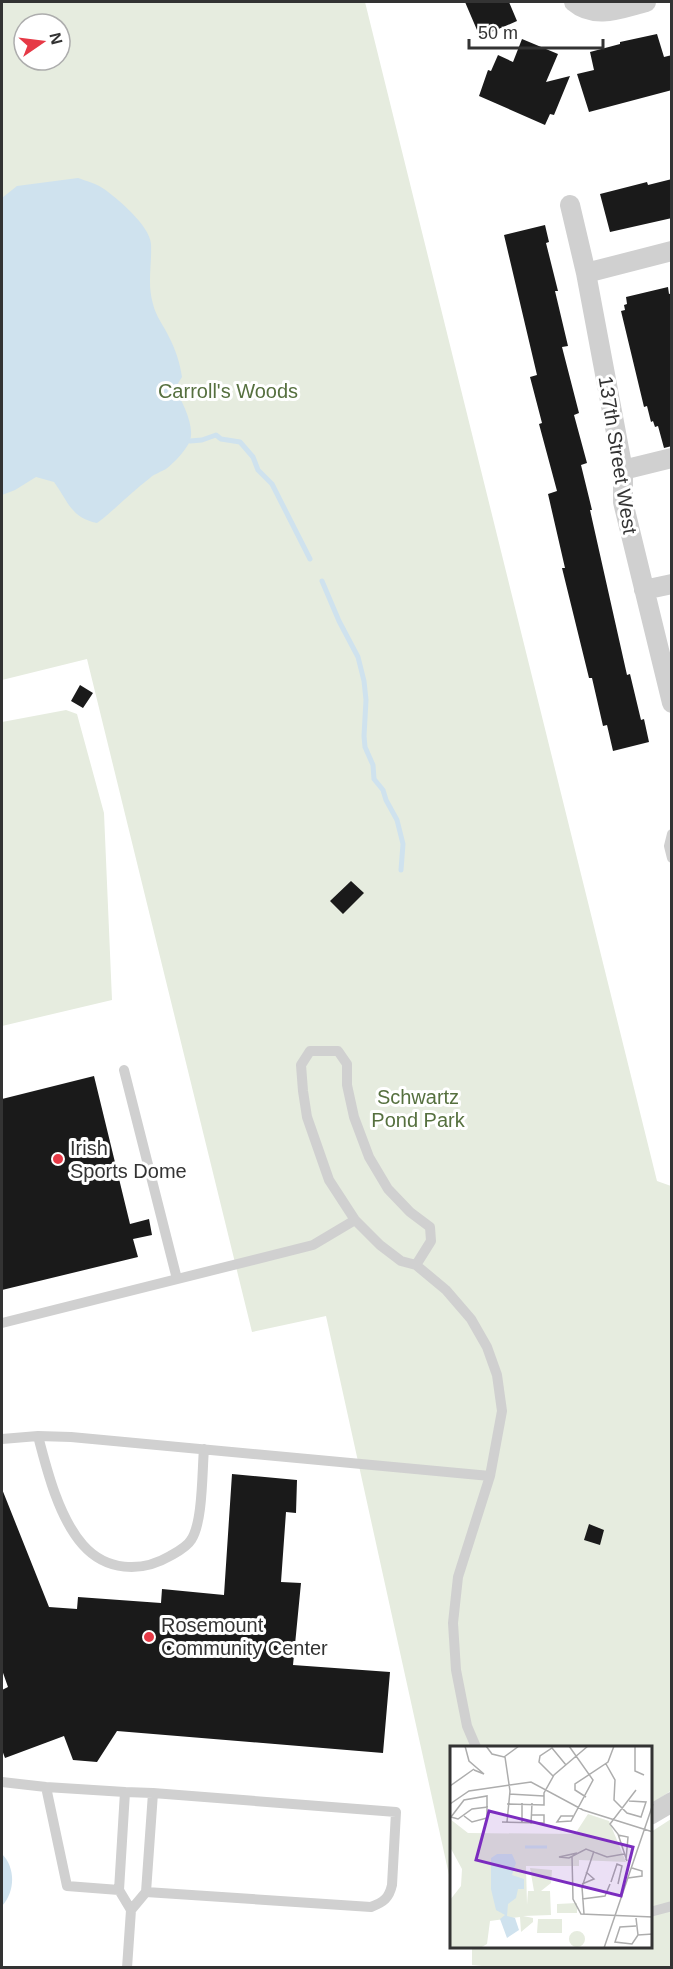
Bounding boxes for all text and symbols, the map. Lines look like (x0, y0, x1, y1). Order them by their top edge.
north arrow (12, 12, 72, 72)
scale bar (469, 12, 602, 50)
text: 50 m (478, 23, 518, 43)
text: N (46, 31, 66, 46)
street label: 137th Street West (595, 374, 641, 536)
park label: Carroll's Woods (158, 380, 298, 402)
park label: Schwartz Pond Park (371, 1086, 466, 1131)
place label: Irish Sports Dome (70, 1137, 187, 1182)
marker: Irish Sports Dome (51, 1152, 65, 1166)
place label: Rosemount Community Center (161, 1614, 328, 1659)
marker: Rosemount Community Center (142, 1630, 156, 1644)
inset map (450, 1746, 652, 1948)

